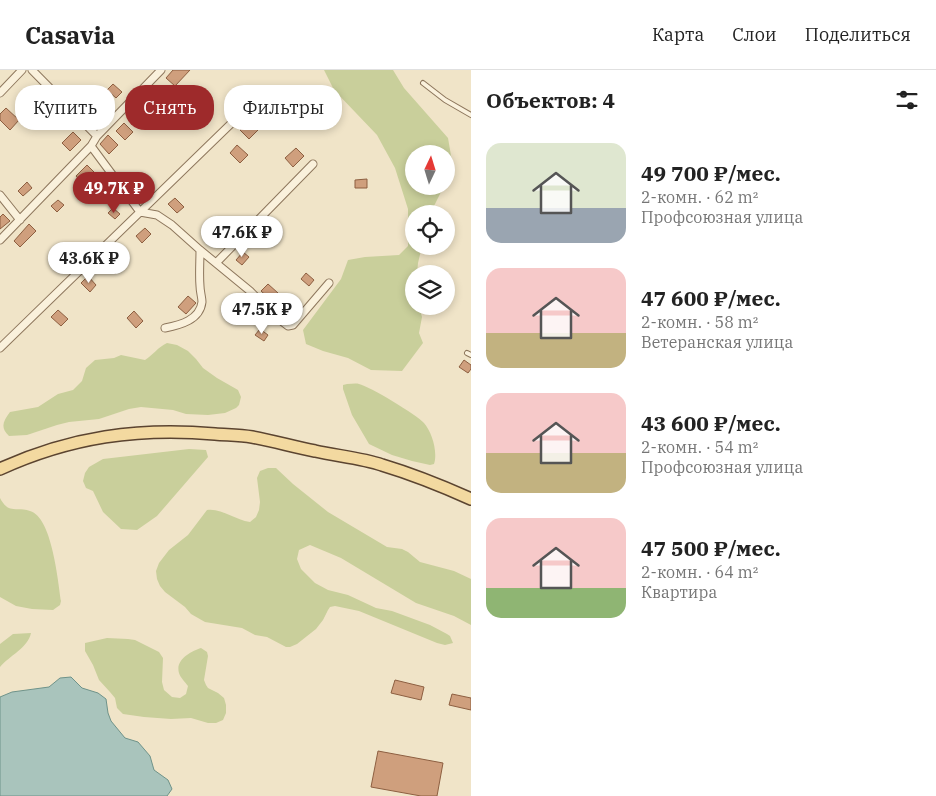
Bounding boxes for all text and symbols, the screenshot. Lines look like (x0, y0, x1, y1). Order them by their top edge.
text: Casavia (25, 19, 115, 51)
text: Карта (652, 23, 704, 46)
text: Слои (732, 23, 777, 46)
text: Поделиться (805, 23, 911, 46)
chip: Купить (15, 85, 115, 130)
chip: Снять (125, 85, 214, 130)
chip: Фильтры (224, 85, 342, 130)
text: Объектов: 4 (486, 86, 615, 114)
icon: filters (893, 86, 921, 114)
north arrow (405, 145, 455, 195)
map controls (405, 145, 455, 315)
text: 49 700 ₽/мес. (641, 159, 781, 187)
icon: home (526, 163, 586, 223)
pin: 49.7K ₽ (68, 172, 160, 214)
text: 49.7K ₽ (84, 178, 144, 198)
text: 2-комн. · 62 m² (641, 187, 758, 207)
button: locate (405, 205, 455, 255)
text: Профсоюзная улица (641, 207, 803, 227)
pin: 47.6K ₽ (196, 216, 288, 258)
text: 47.6K ₽ (212, 222, 272, 242)
pin: 43.6K ₽ (43, 242, 135, 284)
text: 43.6K ₽ (59, 248, 119, 268)
button: layers (405, 265, 455, 315)
text: 47 600 ₽/мес. (641, 284, 781, 312)
icon: home (526, 288, 586, 348)
pin: 47.5K ₽ (216, 292, 308, 335)
text: 47.5K ₽ (232, 299, 292, 319)
text: 2-комн. · 58 m² (641, 312, 758, 332)
text: Ветеранская улица (641, 332, 793, 352)
text: 43 600 ₽/мес. (641, 409, 781, 437)
icon: home (526, 413, 586, 473)
text: 2-комн. · 54 m² (641, 437, 758, 457)
text: Профсоюзная улица (641, 457, 803, 477)
text: 47 500 ₽/мес. (641, 534, 781, 562)
icon: home (526, 538, 586, 598)
text: 2-комн. · 64 m² (641, 562, 758, 582)
text: Квартира (641, 582, 717, 602)

